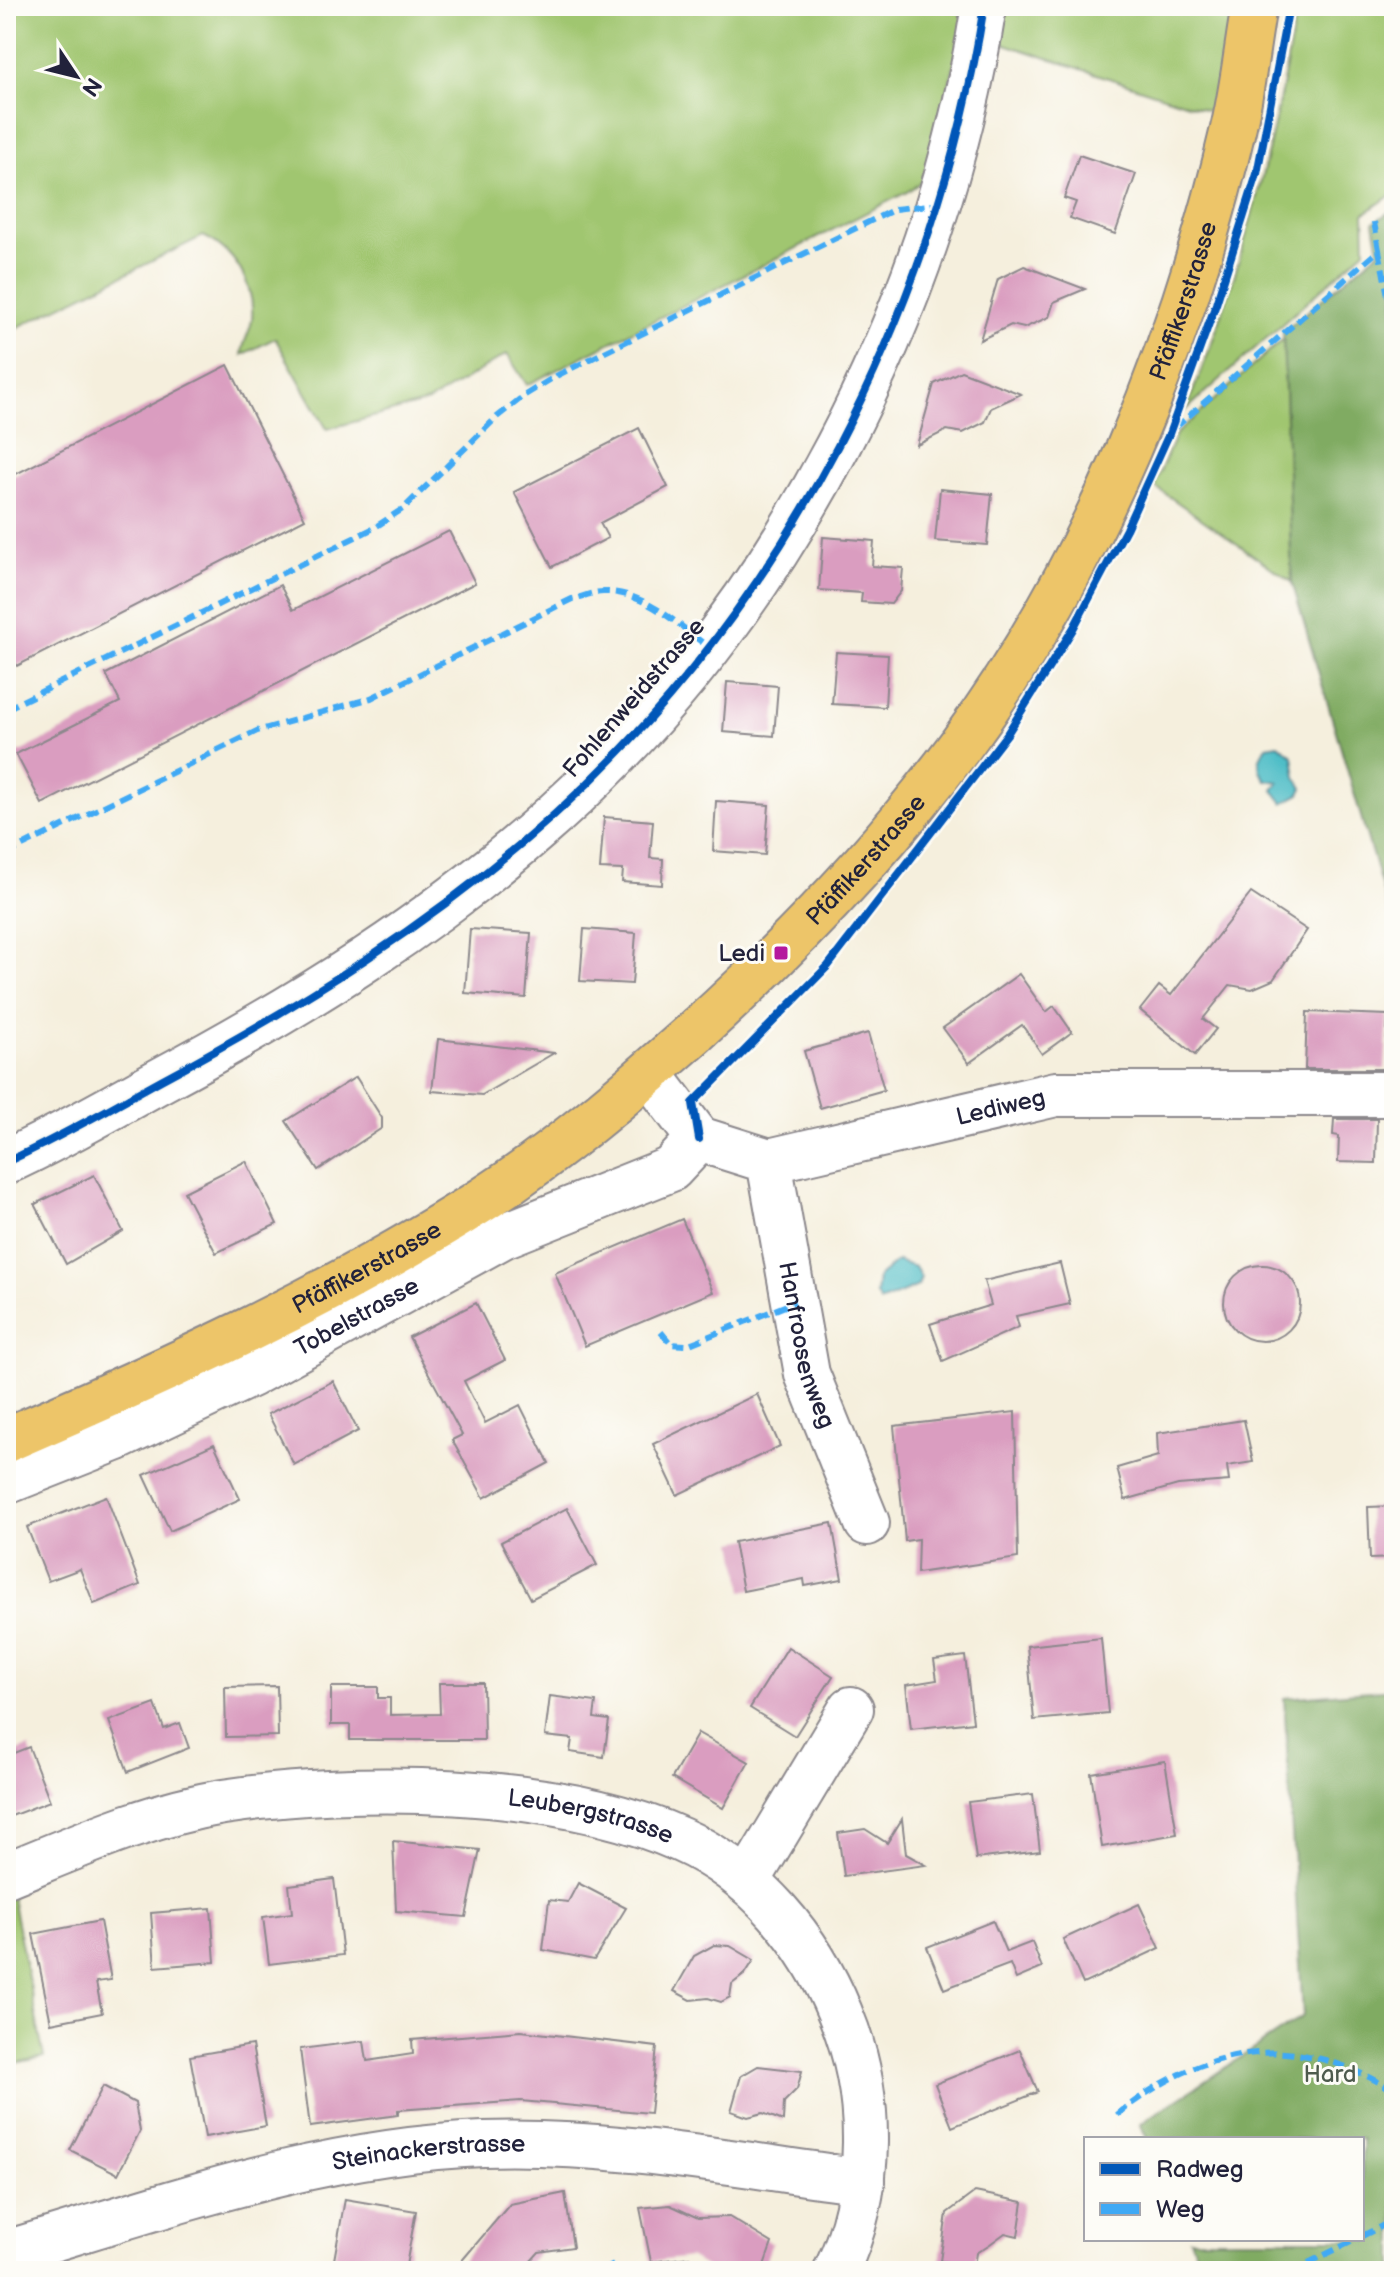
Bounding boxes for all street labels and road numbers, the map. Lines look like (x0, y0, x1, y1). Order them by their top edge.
street label: Pfäffikerstrasse (1143, 218, 1223, 384)
street label: Fohlenweidstrasse (557, 612, 711, 784)
street label: Pfäffikerstrasse (800, 788, 931, 931)
street label: Lediweg (953, 1082, 1048, 1131)
street label: Pfäffikerstrasse (287, 1215, 446, 1320)
street label: Hanfroosenweg (773, 1259, 842, 1433)
street label: Tobelstrasse (289, 1271, 424, 1362)
street label: Leubergstrasse (506, 1783, 678, 1850)
street label: Steinackerstrasse (330, 2129, 525, 2177)

